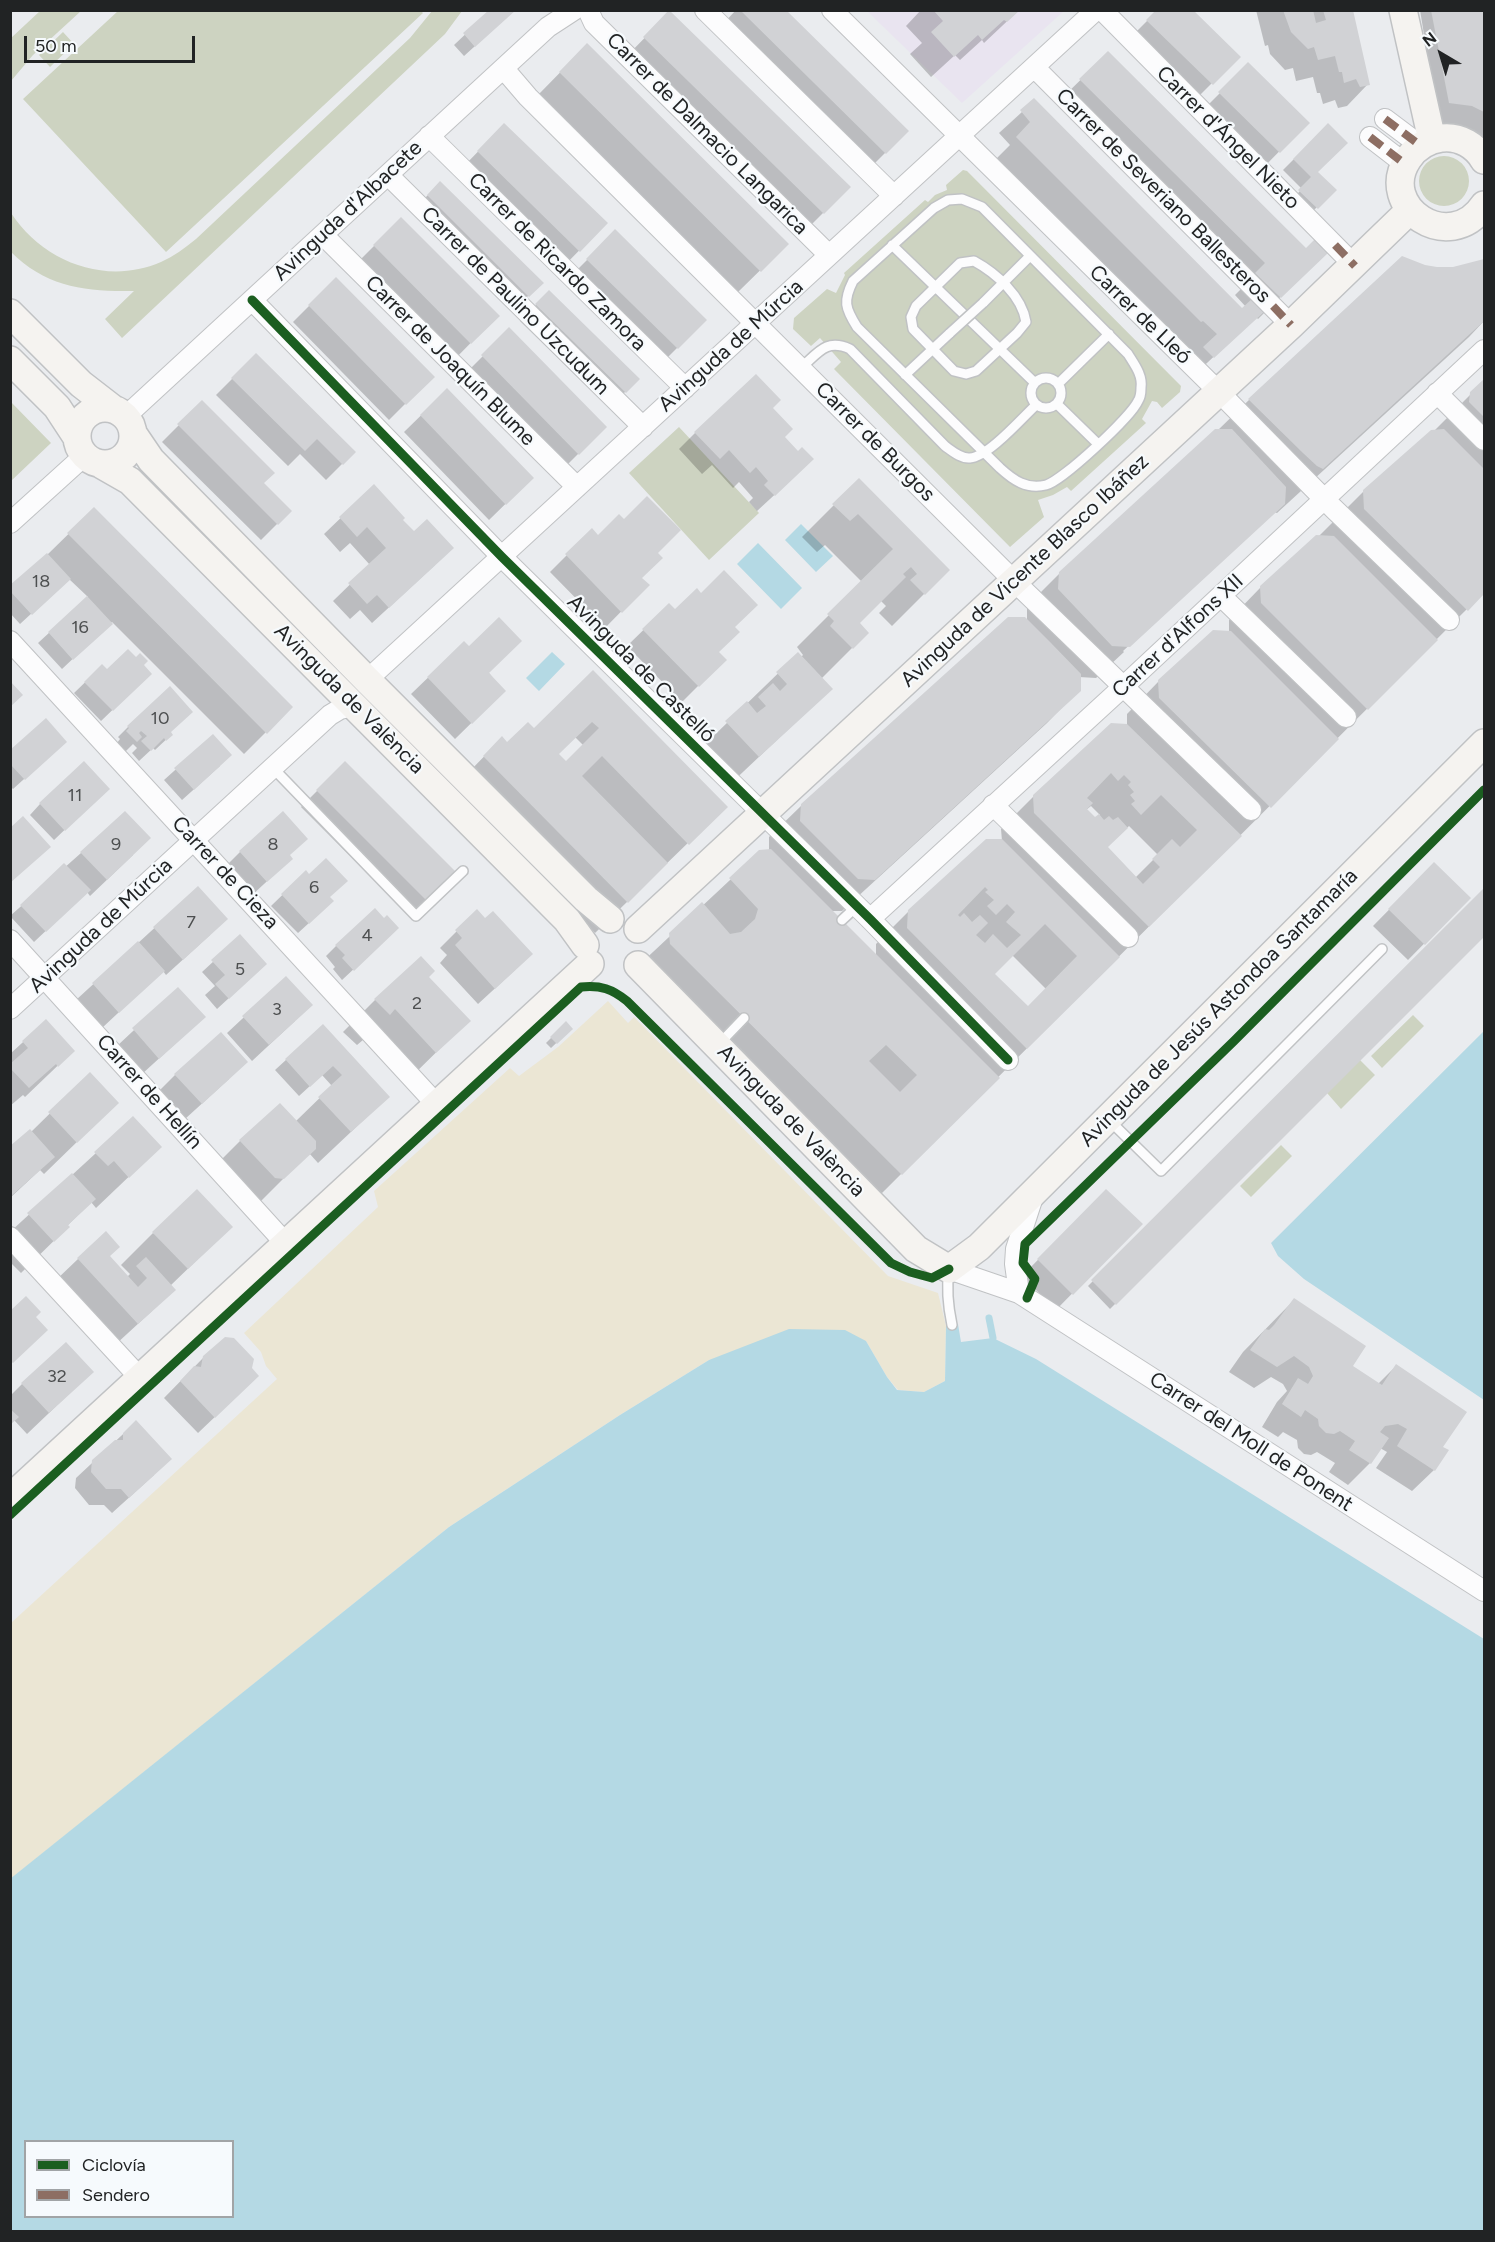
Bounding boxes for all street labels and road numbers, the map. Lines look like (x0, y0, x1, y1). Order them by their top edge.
street label: Carrer de Dalmacio Langarica (601, 28, 813, 240)
street label: Carrer d'Ángel Nieto (1151, 61, 1305, 215)
street label: Carrer de Severiano Ballesteros (1050, 83, 1276, 309)
street label: Avinguda d'Albacete (268, 136, 428, 286)
street label: Carrer de Ricardo Zamora (463, 168, 651, 356)
street label: Carrer de Paulino Uzcudum (416, 202, 614, 400)
street label: Carrer de Lleó (1084, 260, 1196, 370)
street label: Carrer de Joaquín Blume (360, 271, 540, 451)
street label: Avinguda de Múrcia (653, 274, 809, 418)
street label: Carrer de Burgos (810, 377, 940, 507)
street label: Avinguda de Vicente Blasco Ibáñez (896, 449, 1154, 693)
street label: Carrer d'Alfons XII (1107, 569, 1249, 703)
street label: Avinguda de Castelló (562, 590, 720, 748)
street label: Avinguda de València (269, 619, 429, 779)
street label: Carrer de Cieza (166, 811, 284, 935)
street label: Avinguda de Múrcia (24, 853, 178, 999)
street label: Avinguda de Jesús Astondoa Santamaría (1075, 864, 1363, 1152)
street label: Carrer de Hellín (91, 1029, 207, 1155)
street label: Avinguda de València (712, 1040, 870, 1202)
street label: Carrer del Moll de Ponent (1144, 1367, 1358, 1517)

